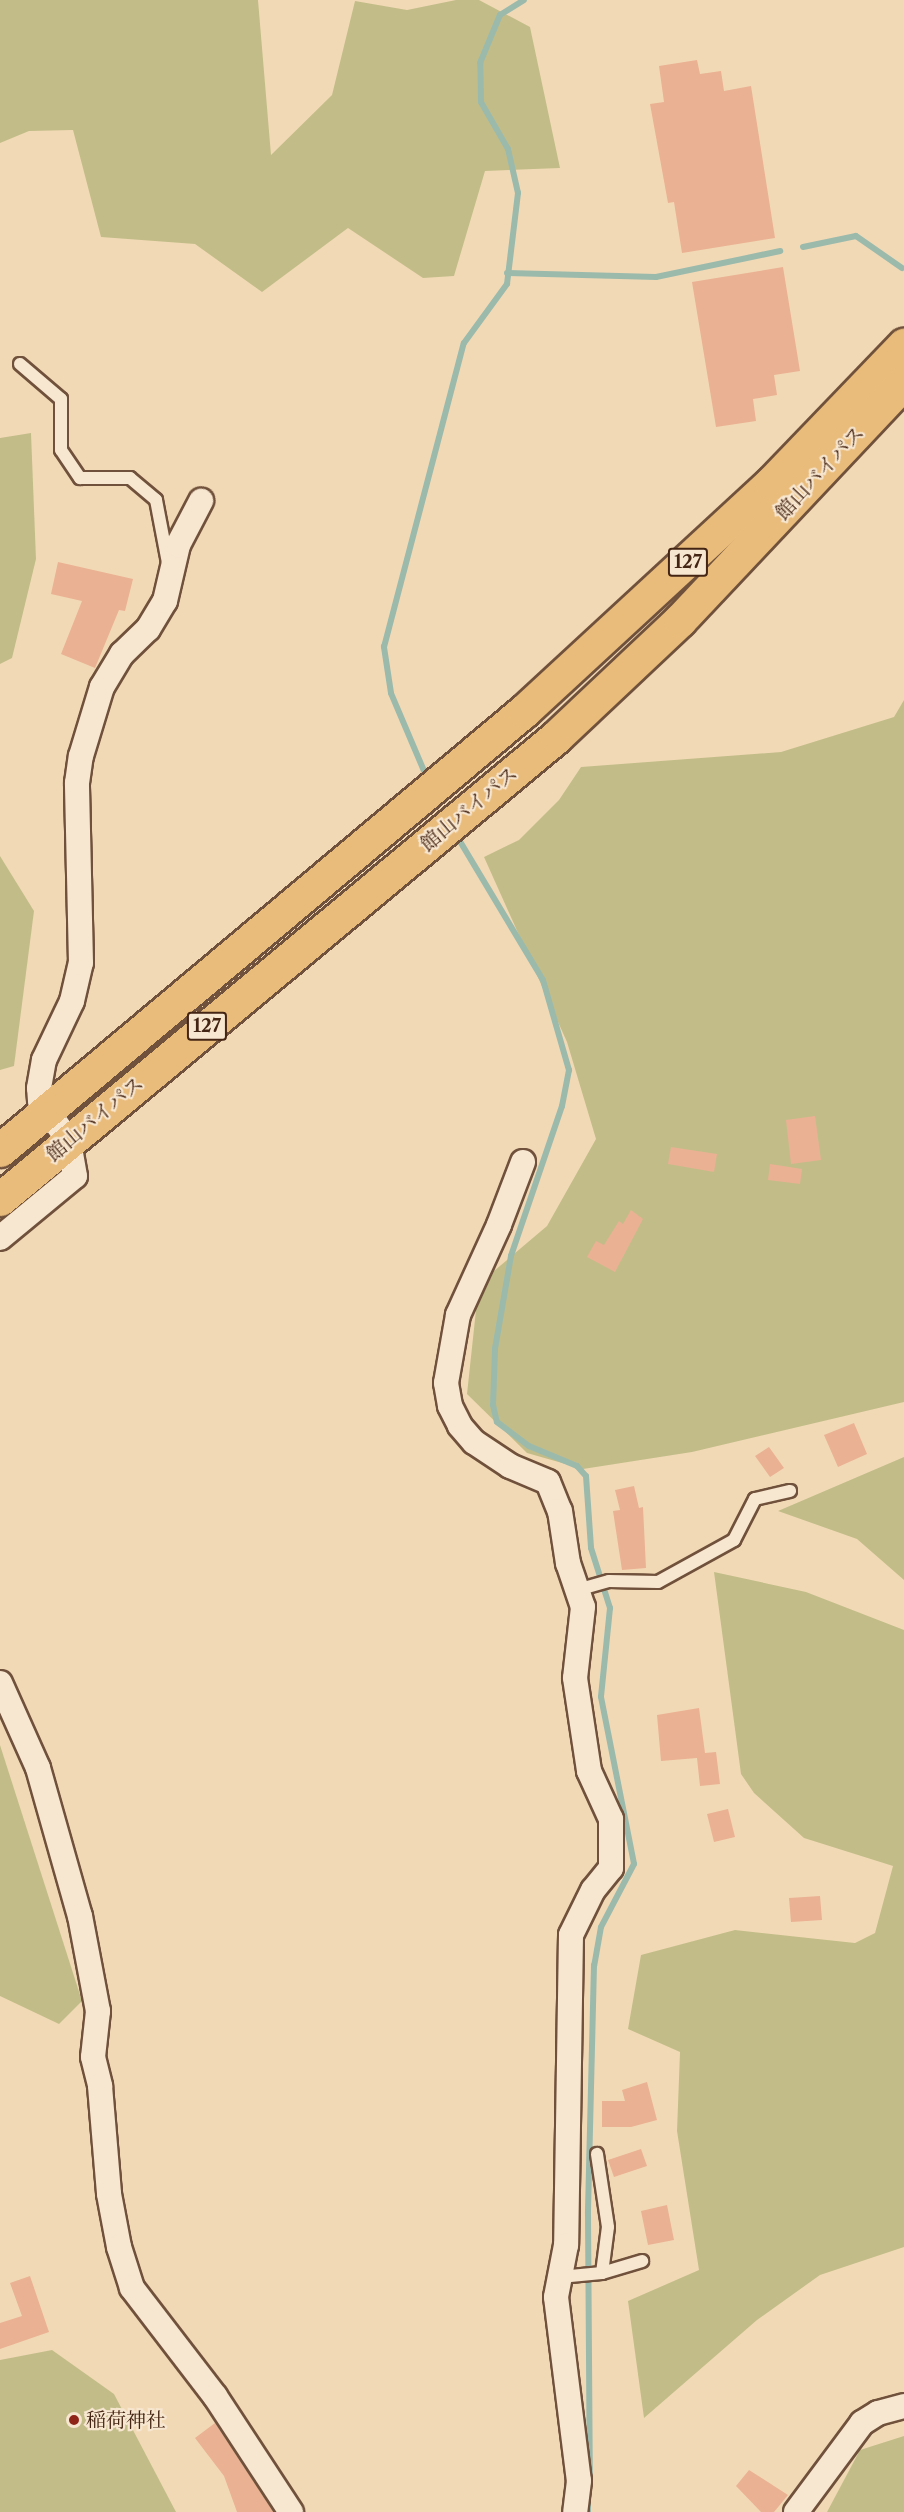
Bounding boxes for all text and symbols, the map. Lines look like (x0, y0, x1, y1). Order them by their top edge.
street label: 館山バイパス (770, 421, 870, 525)
road number: 127 (667, 547, 709, 577)
street label: 館山バイパス (415, 761, 523, 857)
road number: 127 (186, 1011, 228, 1041)
street label: 館山バイパス (41, 1071, 149, 1167)
place label: 稲荷神社 (86, 2408, 166, 2432)
marker: 稲荷神社 (67, 2413, 81, 2427)

